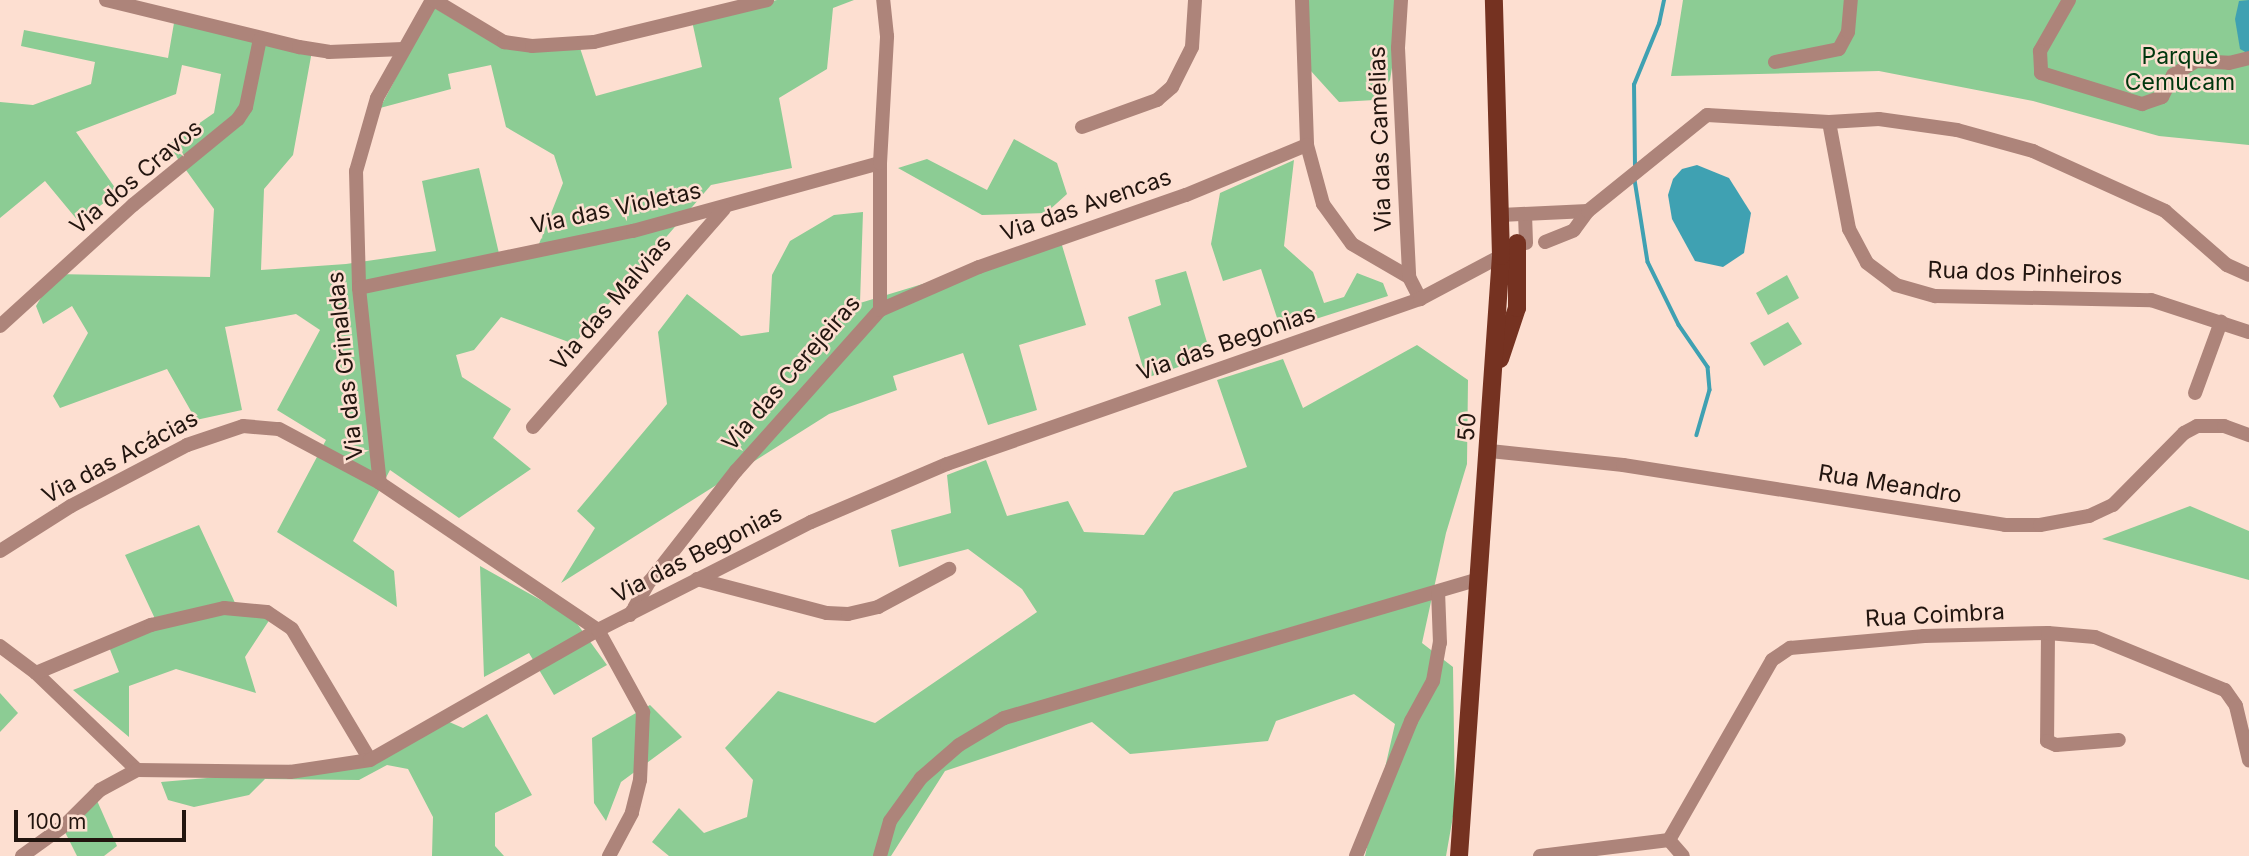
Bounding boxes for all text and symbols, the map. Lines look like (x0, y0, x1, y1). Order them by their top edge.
park label: Parque Cemucam (2125, 42, 2235, 96)
street label: Via das Camélias (1363, 46, 1397, 232)
street label: Via dos Cravos (64, 114, 208, 240)
street label: Via das Avencas (997, 163, 1175, 247)
street label: Via das Violetas (528, 176, 704, 240)
street label: Via das Malvias (545, 230, 677, 376)
street label: Rua dos Pinheiros (1927, 256, 2123, 290)
street label: Via das Grinaldas (321, 270, 369, 462)
street label: Via das Cerejeiras (716, 290, 866, 456)
street label: Via das Begonias (1133, 300, 1319, 386)
street label: Via das Acácias (37, 404, 203, 510)
street label: 50 (1452, 412, 1482, 442)
street label: Rua Meandro (1816, 459, 1964, 509)
street label: Via das Begonias (607, 499, 787, 609)
street label: Rua Coimbra (1864, 598, 2006, 632)
scale bar (18, 796, 189, 840)
text: 100 m (27, 809, 86, 834)

